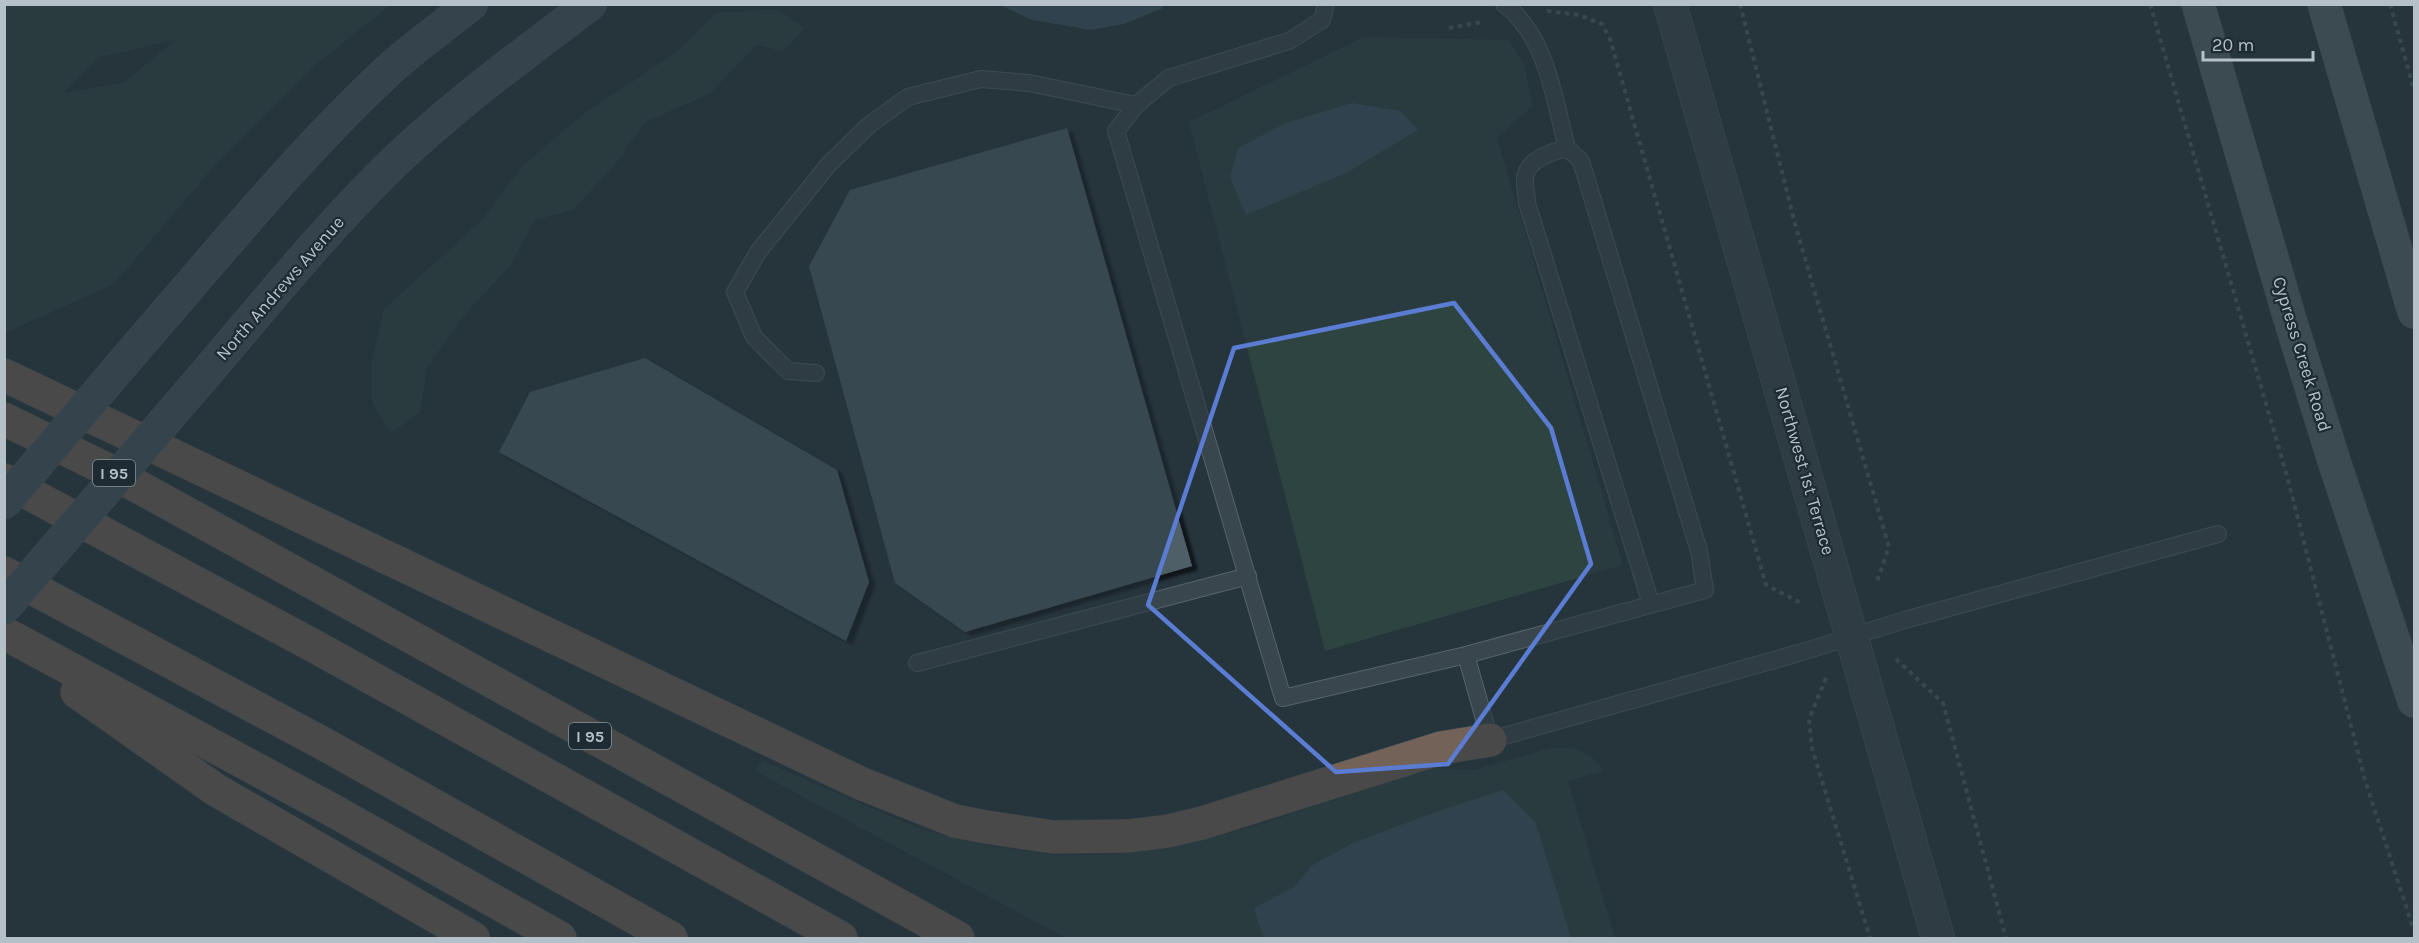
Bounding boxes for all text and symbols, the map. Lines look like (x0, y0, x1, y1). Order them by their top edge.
scale bar (2203, 24, 2312, 62)
text: 20 m (2212, 34, 2254, 56)
street label: North Andrews Avenue (211, 211, 349, 365)
street label: Cypress Creek Road (2268, 274, 2336, 434)
street label: Northwest 1st Terrace (1770, 384, 1840, 558)
road number: I 95 (93, 460, 135, 486)
road number: I 95 (569, 723, 611, 749)

